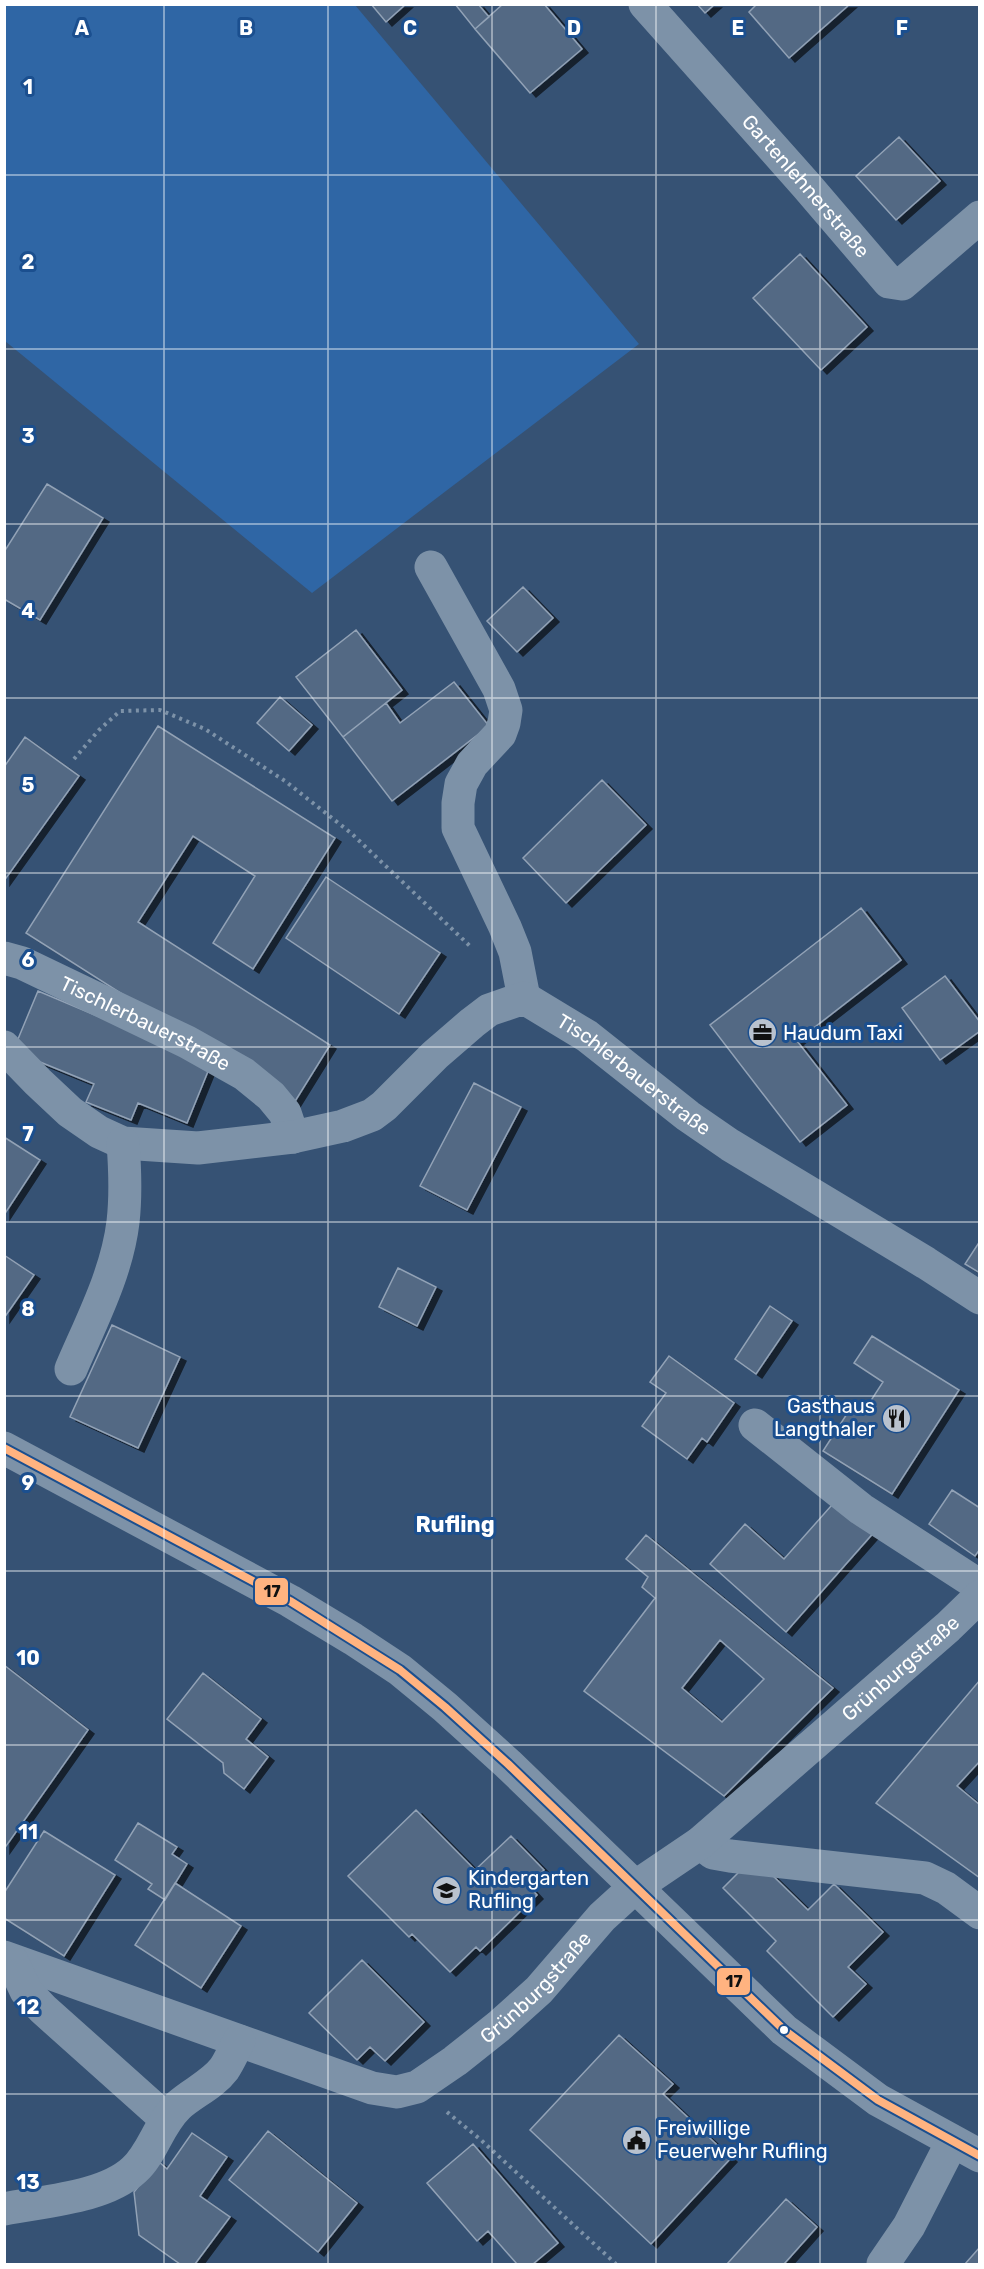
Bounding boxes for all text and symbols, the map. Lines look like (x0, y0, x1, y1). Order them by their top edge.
text: A (75, 16, 90, 40)
text: B (239, 16, 253, 40)
text: C (403, 16, 417, 40)
text: D (567, 16, 581, 40)
text: E (732, 16, 744, 40)
text: F (896, 16, 908, 40)
text: 1 (23, 75, 33, 99)
street label: Gartenlehnerstraße (737, 110, 875, 263)
text: 2 (22, 250, 35, 274)
text: 3 (21, 424, 35, 448)
text: 4 (21, 599, 35, 623)
text: 5 (22, 773, 35, 797)
text: 6 (21, 948, 35, 972)
street label: Tischlerbauerstraße (56, 971, 235, 1076)
street label: Tischlerbauerstraße (553, 1009, 716, 1140)
office icon: Haudum Taxi (746, 1017, 778, 1049)
place label: Haudum Taxi (783, 1021, 903, 1045)
text: 7 (22, 1122, 34, 1146)
text: 8 (21, 1297, 35, 1321)
place label: Gasthaus Langthaler (774, 1394, 875, 1441)
restaurant icon: Gasthaus Langthaler (880, 1402, 912, 1434)
text: 9 (22, 1471, 35, 1495)
district label: Rufling (415, 1511, 495, 1538)
line badge: 17 (254, 1577, 289, 1606)
text: 17 (263, 1582, 281, 1601)
street label: Grünburgstraße (837, 1611, 964, 1726)
text: 10 (16, 1646, 40, 1670)
text: 11 (18, 1820, 38, 1844)
place label: Kindergarten Rufling (468, 1866, 589, 1913)
school or university icon: Kindergarten Rufling (431, 1874, 463, 1906)
street label: Grünburgstraße (475, 1927, 596, 2048)
line badge: 17 (716, 1967, 751, 1996)
text: 17 (725, 1972, 743, 1991)
text: 12 (17, 1995, 39, 2019)
unlabelled marker (778, 2024, 790, 2036)
place label: Freiwillige Feuerwehr Rufling (657, 2116, 828, 2163)
public building icon: Freiwillige Feuerwehr Rufling (620, 2124, 652, 2156)
text: 13 (16, 2170, 40, 2194)

